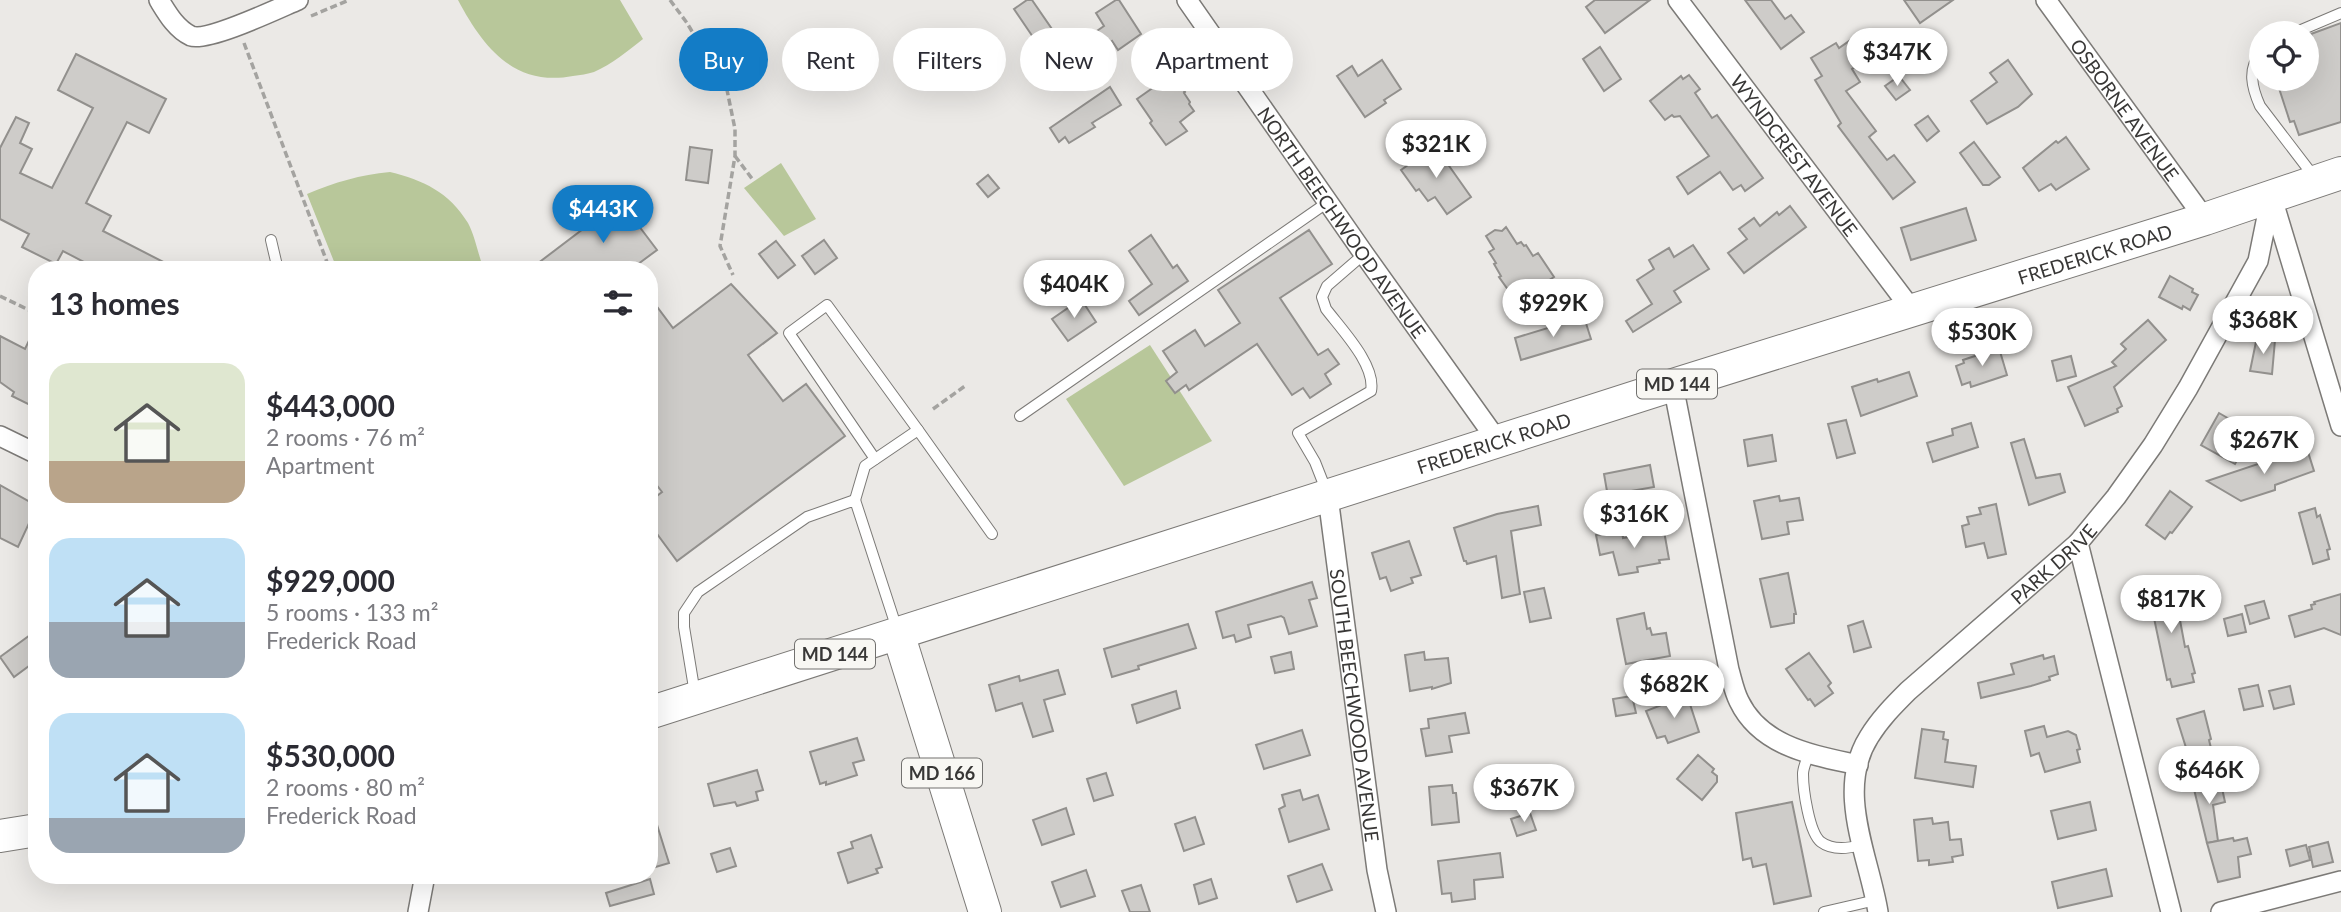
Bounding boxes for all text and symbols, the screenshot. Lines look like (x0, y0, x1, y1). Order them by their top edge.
map controls (2249, 21, 2319, 91)
button: locate (2249, 21, 2319, 91)
chip: Buy (679, 28, 768, 91)
chip: Rent (782, 28, 879, 91)
chip: Filters (893, 28, 1006, 91)
chip: New (1020, 28, 1117, 91)
chip: Apartment (1131, 28, 1293, 91)
pin: $347K (1848, 28, 1946, 88)
street label: OSBORNE AVENUE (2066, 34, 2185, 185)
text: $347K (1862, 37, 1932, 65)
street label: WYNDCREST AVENUE (1727, 69, 1863, 240)
street label: NORTH BEECHWOOD AVENUE (1253, 102, 1431, 342)
pin: $321K (1387, 120, 1485, 180)
text: $321K (1401, 129, 1471, 157)
pin: $443K (554, 186, 652, 245)
text: $443K (568, 194, 638, 222)
street label: FREDERICK ROAD (2015, 219, 2175, 288)
pin: $404K (1025, 260, 1123, 320)
text: $404K (1039, 269, 1109, 297)
pin: $929K (1504, 280, 1602, 339)
icon: filters (599, 284, 637, 322)
text: 13 homes (49, 285, 180, 321)
text: $929K (1518, 288, 1588, 316)
pin: $368K (2214, 296, 2312, 356)
text: $368K (2228, 305, 2298, 333)
pin: $530K (1933, 308, 2031, 368)
text: $530K (1947, 317, 2017, 345)
road number: MD 144 (1637, 370, 1717, 398)
text: $443,000 (266, 387, 395, 423)
icon: home (105, 391, 189, 475)
street label: FREDERICK ROAD (1414, 407, 1574, 478)
pin: $267K (2215, 416, 2313, 476)
text: 2 rooms · 76 m² (266, 423, 425, 451)
text: $267K (2229, 425, 2299, 453)
text: Apartment (266, 451, 374, 479)
pin: $316K (1585, 490, 1683, 550)
text: $316K (1599, 499, 1669, 527)
street label: PARK DRIVE (2005, 519, 2101, 608)
text: $929,000 (266, 562, 395, 598)
icon: home (105, 566, 189, 650)
street label: SOUTH BEECHWOOD AVENUE (1326, 567, 1385, 843)
pin: $817K (2122, 576, 2220, 635)
text: $817K (2136, 584, 2206, 612)
text: 5 rooms · 133 m² (266, 598, 438, 626)
text: Frederick Road (266, 626, 417, 654)
road number: MD 144 (795, 640, 875, 668)
pin: $682K (1625, 660, 1723, 720)
text: $682K (1639, 669, 1709, 697)
text: $530,000 (266, 737, 395, 773)
icon: home (105, 741, 189, 825)
pin: $646K (2160, 746, 2258, 806)
text: $646K (2174, 755, 2244, 783)
road number: MD 166 (902, 758, 982, 788)
pin: $367K (1475, 764, 1573, 824)
text: 2 rooms · 80 m² (266, 773, 425, 801)
text: $367K (1489, 773, 1559, 801)
text: Frederick Road (266, 801, 417, 829)

